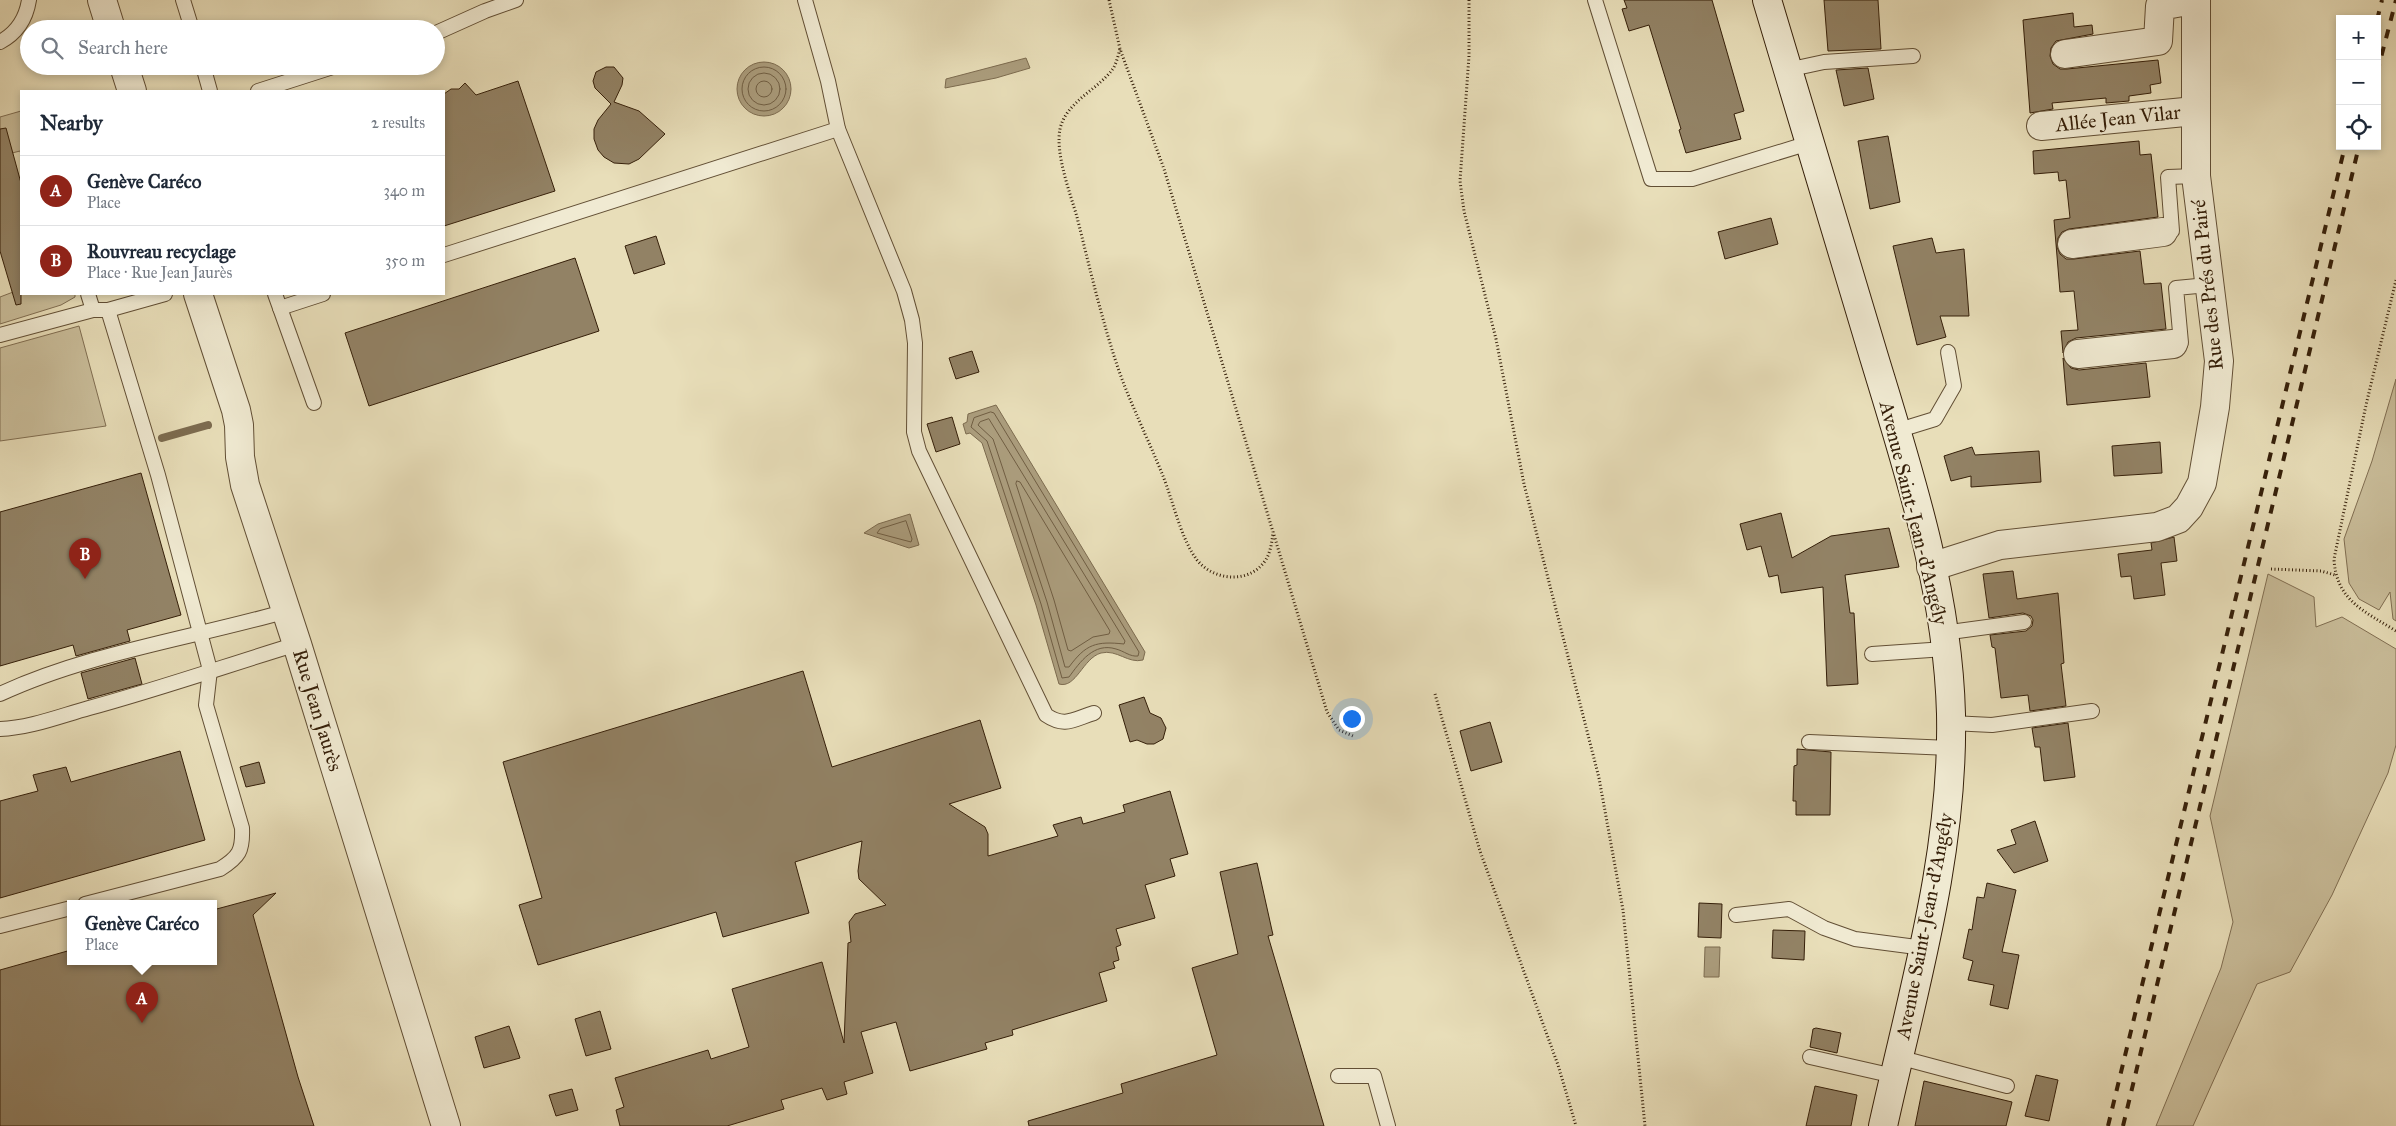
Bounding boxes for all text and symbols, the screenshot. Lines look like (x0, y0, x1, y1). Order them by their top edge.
map controls (2336, 15, 2381, 150)
button: + (2336, 15, 2381, 60)
search box (20, 20, 445, 75)
icon: search (38, 34, 66, 62)
text: Search here (78, 36, 168, 59)
button: − (2336, 60, 2381, 105)
street label: Allée Jean Vilar (2053, 99, 2182, 138)
button: locate (2336, 105, 2381, 150)
text: Nearby (40, 110, 103, 136)
text: 2 results (371, 113, 425, 132)
text: Genève Caréco (87, 170, 201, 193)
text: A (51, 181, 61, 200)
text: 340 m (383, 181, 425, 200)
text: Place (87, 193, 121, 212)
street label: Rue des Prés du Pairé (2186, 198, 2228, 372)
text: Rouvreau recyclage (87, 240, 236, 263)
text: B (51, 251, 61, 270)
text: 350 m (385, 251, 425, 270)
text: Place · Rue Jean Jaurès (87, 263, 232, 282)
street label: Avenue Saint-Jean-d'Angély (1873, 398, 1954, 628)
pin: B (69, 538, 101, 579)
street label: Rue Jean Jaurès (287, 646, 348, 774)
your location (1339, 706, 1365, 732)
street label: Avenue Saint-Jean-d'Angély (1890, 810, 1959, 1042)
popup (67, 900, 217, 965)
text: Genève Caréco (85, 912, 199, 935)
text: Place (85, 935, 118, 954)
pin: A (126, 982, 158, 1023)

